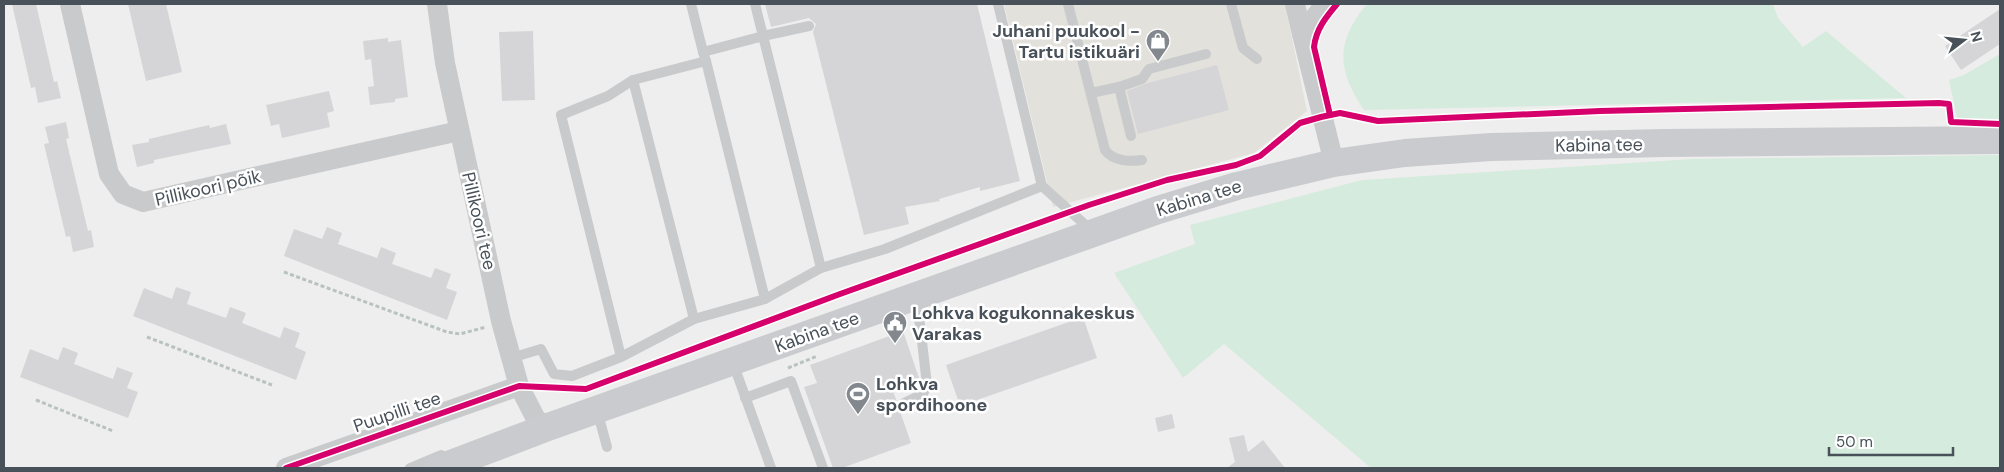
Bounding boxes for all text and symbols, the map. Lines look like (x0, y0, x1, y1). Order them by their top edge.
north arrow (1939, 15, 1989, 65)
place label: Juhani puukool - Tartu istikuäri (992, 19, 1140, 64)
shop icon: Juhani puukool - Tartu istikuäri (1145, 28, 1171, 62)
text: N (1966, 29, 1987, 44)
street label: Kabina tee (1555, 132, 1643, 158)
street label: Pillikoori põik (153, 164, 263, 212)
street label: Pillikoori tee (456, 170, 502, 272)
street label: Kabina tee (1154, 174, 1244, 222)
place label: Lohkva kogukonnakeskus Varakas (912, 301, 1135, 346)
street label: Kabina tee (772, 306, 862, 358)
public building icon: Lohkva kogukonnakeskus Varakas (882, 310, 908, 344)
place label: Lohkva spordihoone (876, 372, 987, 417)
sports icon: Lohkva spordihoone (845, 381, 871, 415)
street label: Puupilli tee (350, 386, 444, 438)
scale bar (1829, 424, 1953, 456)
text: 50 m (1836, 432, 1873, 452)

